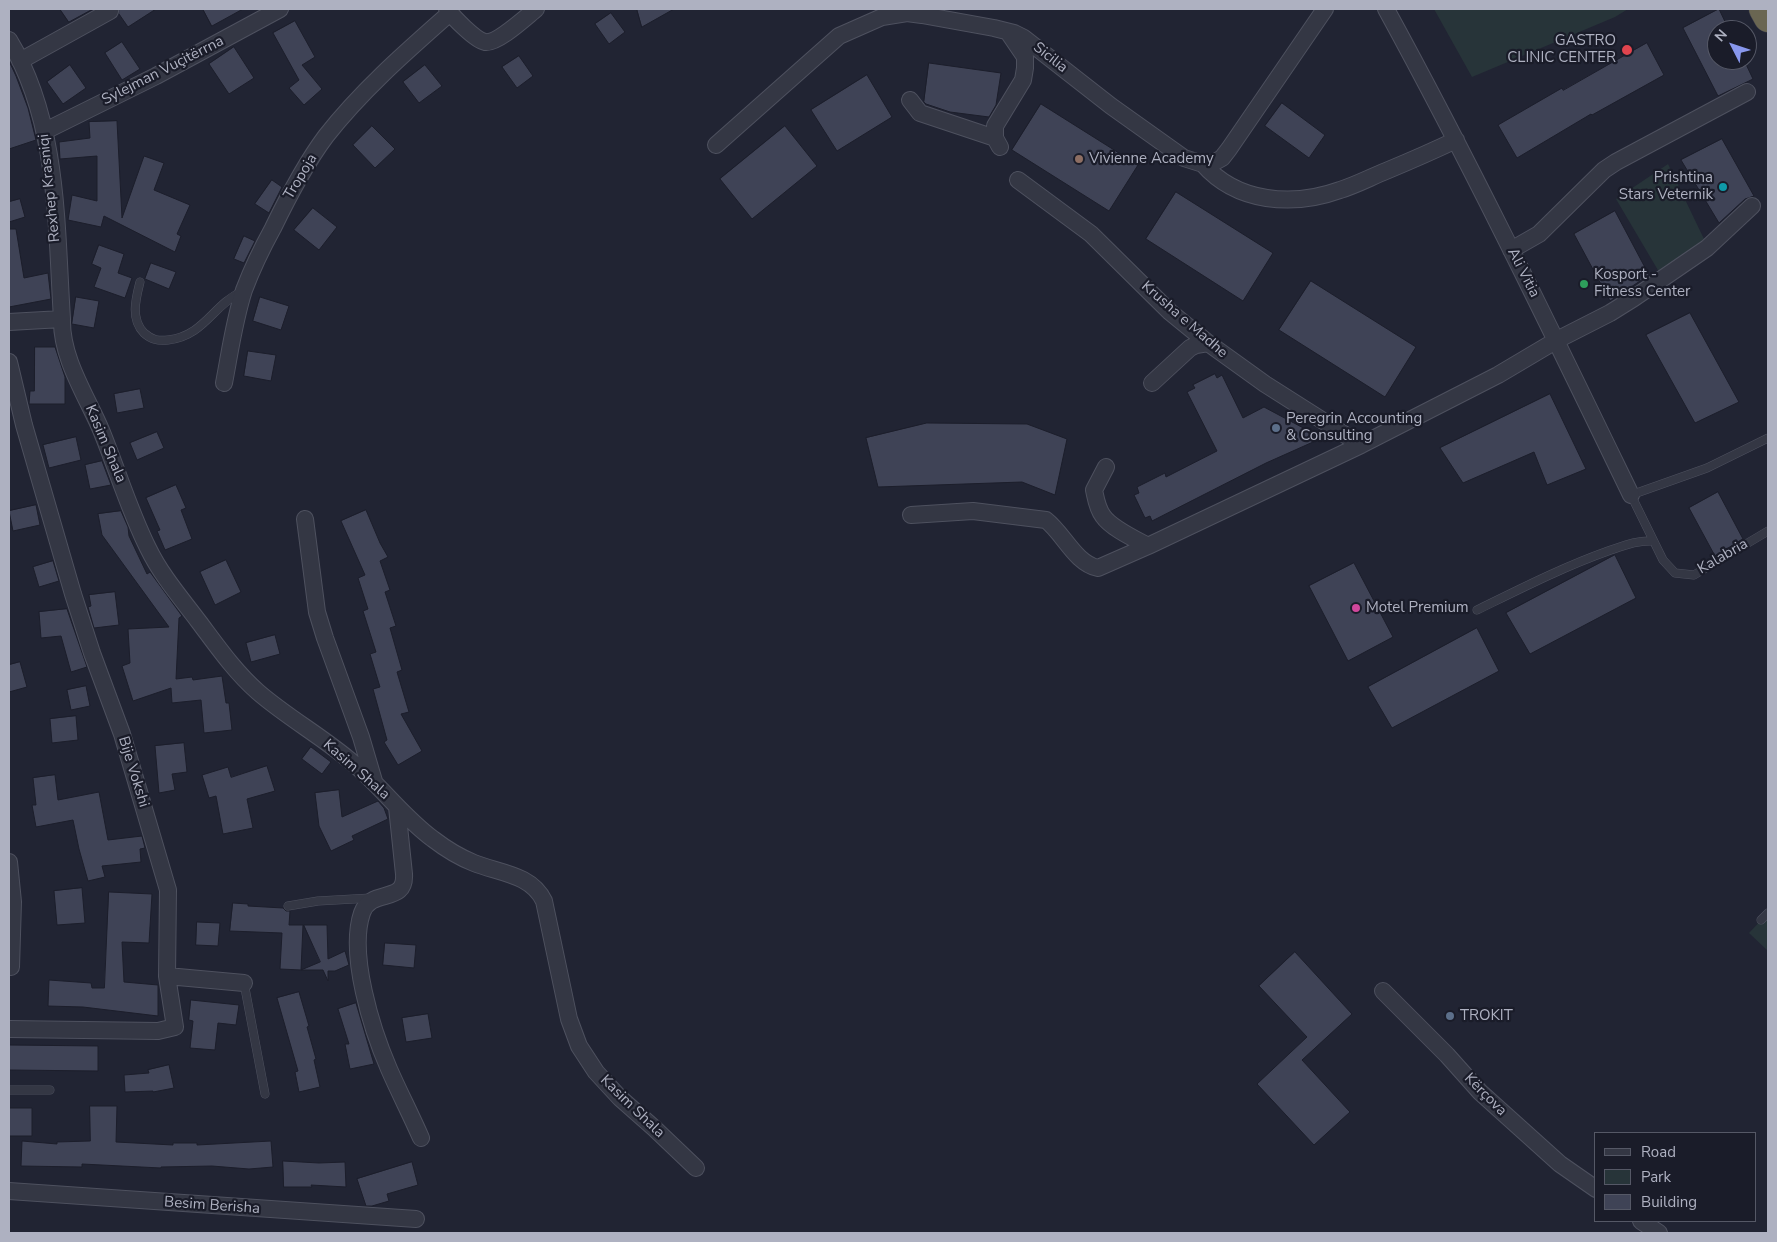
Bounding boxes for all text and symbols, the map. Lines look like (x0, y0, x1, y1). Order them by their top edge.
north arrow (1707, 20, 1757, 70)
text: N (1710, 25, 1732, 46)
street label: Sylejman Vuçitërrna (99, 32, 227, 110)
place label: GASTRO CLINIC CENTER (1507, 32, 1616, 67)
street label: Sicilia (1029, 39, 1071, 77)
marker: GASTRO CLINIC CENTER (1620, 43, 1634, 57)
street label: Rexhep Krasniqi (35, 133, 65, 243)
place label: Vivienne Academy (1089, 150, 1214, 168)
street label: Tropoja (280, 151, 322, 203)
marker: Vivienne Academy (1073, 153, 1085, 165)
place label: Prishtina Stars Veternik (1619, 169, 1713, 204)
marker: Prishtina Stars Veternik (1717, 181, 1729, 193)
street label: Ali Vitia (1503, 245, 1543, 301)
place label: Kosport - Fitness Center (1594, 266, 1690, 301)
street label: Krusha e Madhe (1137, 278, 1231, 362)
marker: Kosport - Fitness Center (1578, 278, 1590, 290)
street label: Kasim Shala (81, 402, 129, 486)
place label: Peregrin Accounting & Consulting (1286, 410, 1422, 445)
marker: Peregrin Accounting & Consulting (1270, 422, 1282, 434)
street label: Kalabria (1695, 535, 1751, 579)
place label: Motel Premium (1366, 599, 1469, 617)
marker: Motel Premium (1350, 602, 1362, 614)
street label: Bije Vokshi (114, 734, 152, 810)
street label: Kasim Shala (319, 736, 393, 804)
place label: TROKIT (1460, 1007, 1513, 1025)
marker: TROKIT (1444, 1010, 1456, 1022)
street label: Kërçova (1460, 1070, 1510, 1120)
street label: Kasim Shala (596, 1072, 668, 1142)
legend (1594, 1132, 1757, 1222)
text: Road (1641, 1142, 1676, 1162)
text: Park (1641, 1167, 1671, 1187)
text: Building (1641, 1192, 1697, 1212)
street label: Besim Berisha (163, 1194, 261, 1218)

